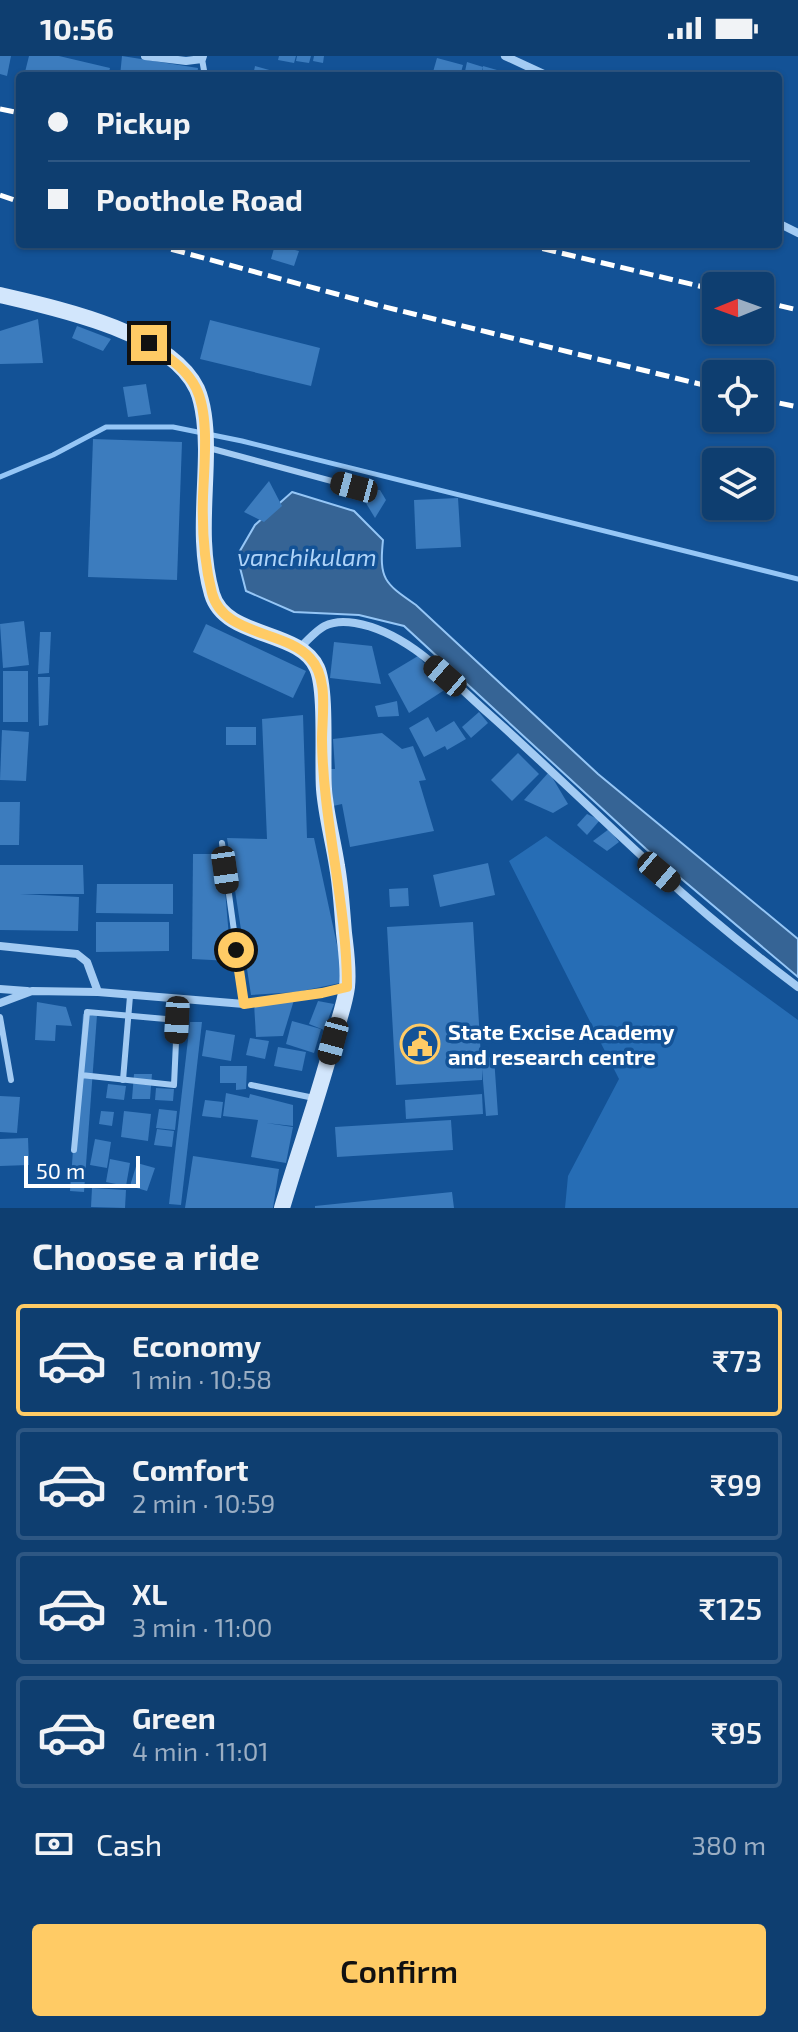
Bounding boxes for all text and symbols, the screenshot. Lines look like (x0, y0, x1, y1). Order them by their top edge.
text: 10:56 (40, 10, 114, 46)
text: Pickup (96, 104, 191, 140)
text: Poothole Road (96, 181, 303, 217)
north arrow (702, 272, 774, 344)
map controls (702, 272, 774, 520)
route end (131, 325, 167, 361)
button: locate (702, 360, 774, 432)
button: layers (702, 448, 774, 520)
car (328, 469, 380, 505)
water label: vanchikulam (237, 542, 377, 571)
car (419, 651, 471, 701)
car (210, 845, 240, 895)
car (633, 847, 685, 897)
route start (218, 932, 254, 968)
car (164, 995, 190, 1045)
car (315, 1015, 351, 1067)
place label: State Excise Academy and research centre (448, 1018, 675, 1069)
public building icon: State Excise Academy and research centre (399, 1023, 441, 1065)
scale bar (24, 1152, 140, 1188)
text: 50 m (36, 1157, 85, 1183)
text: Choose a ride (32, 1234, 260, 1277)
icon: car (36, 1324, 108, 1396)
text: Economy (132, 1327, 261, 1363)
text: ₹73 (712, 1342, 762, 1378)
text: 1 min · 10:58 (132, 1363, 272, 1394)
icon: car (36, 1448, 108, 1520)
text: Comfort (132, 1451, 249, 1487)
text: ₹99 (710, 1466, 762, 1502)
text: 2 min · 10:59 (132, 1487, 275, 1518)
icon: car (36, 1572, 108, 1644)
text: XL (132, 1575, 167, 1611)
text: ₹125 (698, 1590, 762, 1626)
text: 3 min · 11:00 (132, 1611, 273, 1642)
icon: car (36, 1696, 108, 1768)
text: Green (132, 1699, 216, 1735)
text: ₹95 (711, 1714, 762, 1750)
text: 4 min · 11:01 (132, 1735, 269, 1766)
icon: cash (32, 1822, 76, 1866)
text: Cash (96, 1826, 162, 1862)
text: 380 m (692, 1829, 766, 1860)
button: Confirm (32, 1924, 766, 2016)

